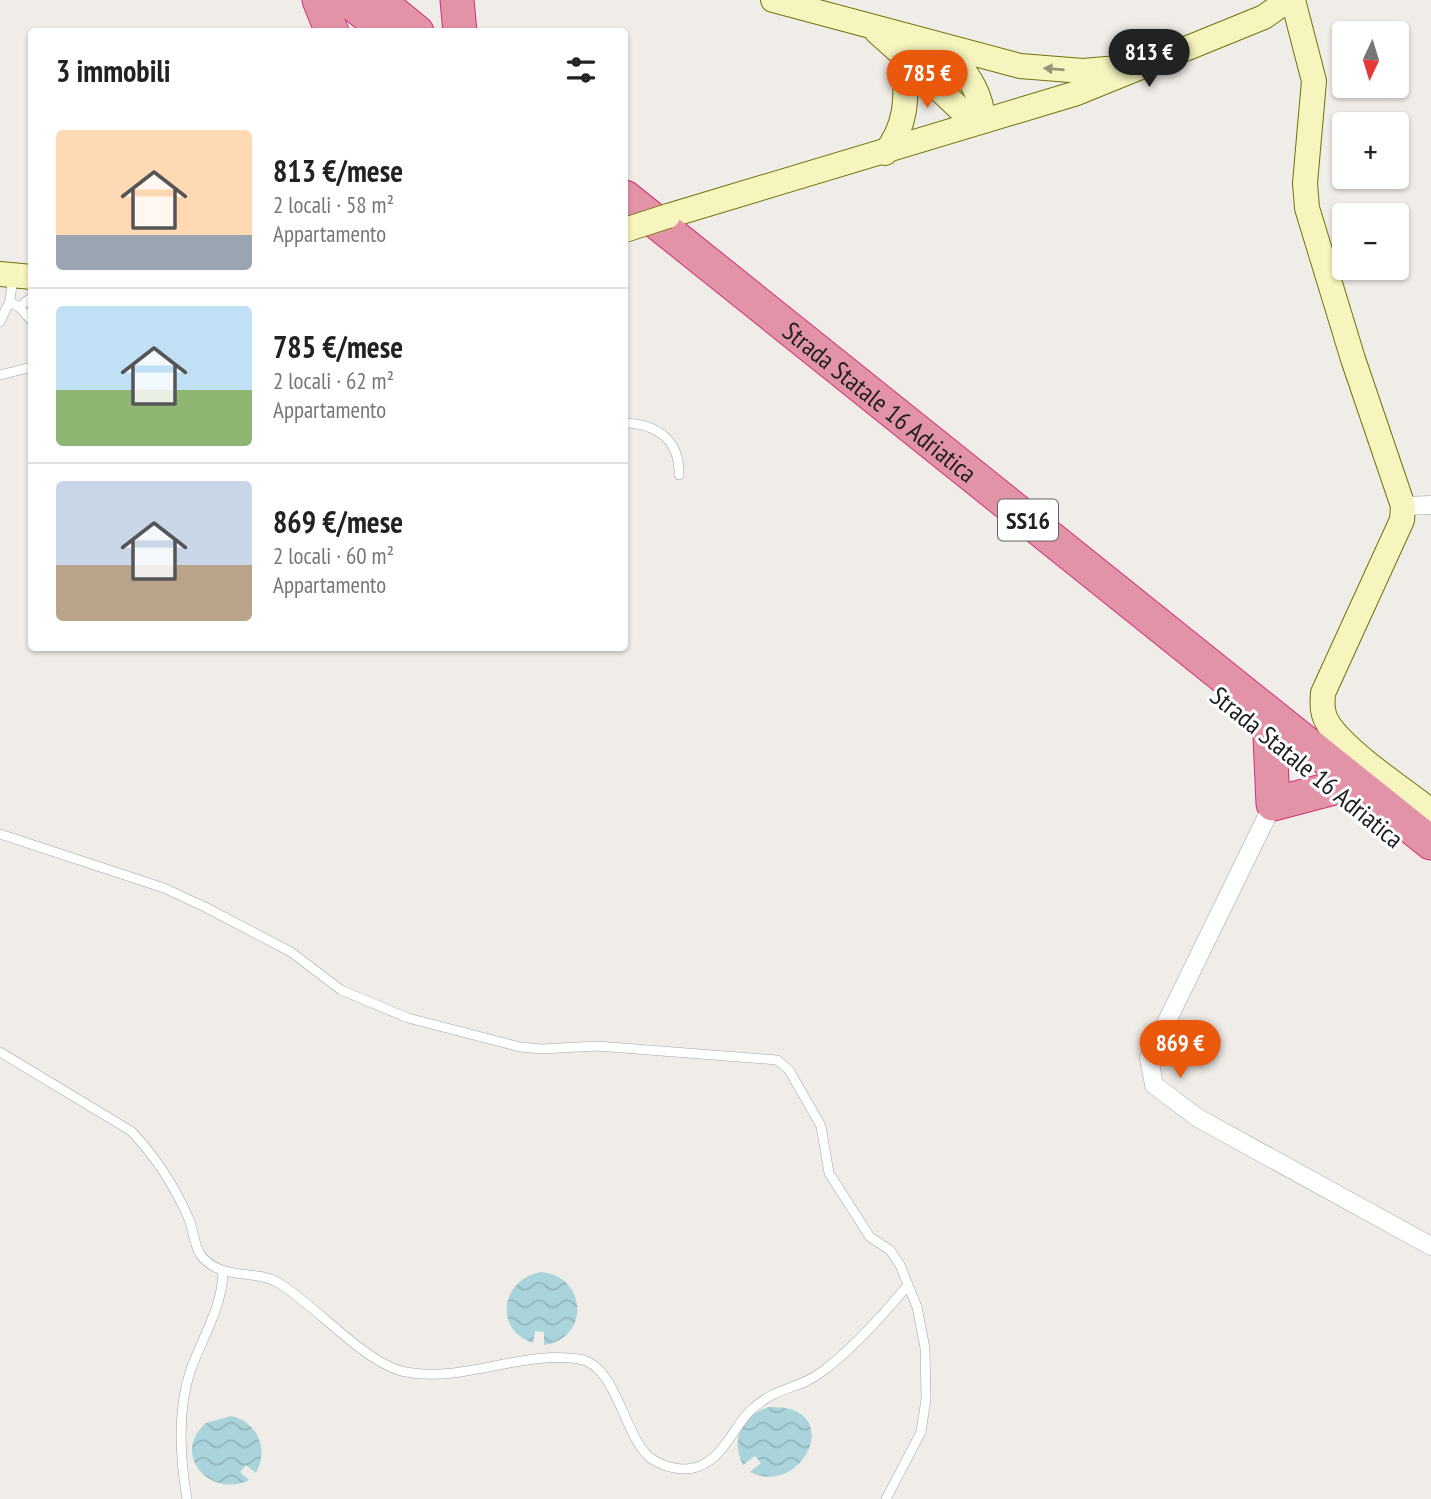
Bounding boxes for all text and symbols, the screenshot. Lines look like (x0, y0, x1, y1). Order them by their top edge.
north arrow (1332, 21, 1409, 98)
map controls (1332, 21, 1409, 280)
pin: 813 € (1100, 29, 1198, 89)
text: 813 € (1125, 37, 1173, 66)
pin: 785 € (878, 50, 976, 110)
text: 3 immobili (56, 51, 170, 90)
icon: filters (562, 51, 600, 89)
text: 785 € (903, 58, 951, 87)
one-way arrow (1042, 63, 1064, 74)
button: + (1332, 112, 1409, 189)
text: 813 €/mese (273, 151, 403, 190)
icon: home (112, 158, 196, 242)
text: 2 locali · 58 m² (273, 190, 394, 219)
button: − (1332, 203, 1409, 280)
text: Appartamento (273, 219, 386, 248)
street label: Strada Statale 16 Adriatica (777, 314, 984, 489)
text: 785 €/mese (273, 327, 403, 366)
icon: home (112, 334, 196, 418)
text: 2 locali · 62 m² (273, 366, 394, 395)
text: Appartamento (273, 395, 386, 424)
road number: SS16 (998, 500, 1058, 540)
text: 869 €/mese (273, 502, 403, 541)
icon: home (112, 509, 196, 593)
text: 2 locali · 60 m² (273, 541, 394, 570)
text: Appartamento (273, 570, 386, 599)
street label: Strada Statale 16 Adriatica (1204, 679, 1410, 855)
pin: 869 € (1131, 1020, 1229, 1080)
text: 869 € (1156, 1028, 1204, 1057)

